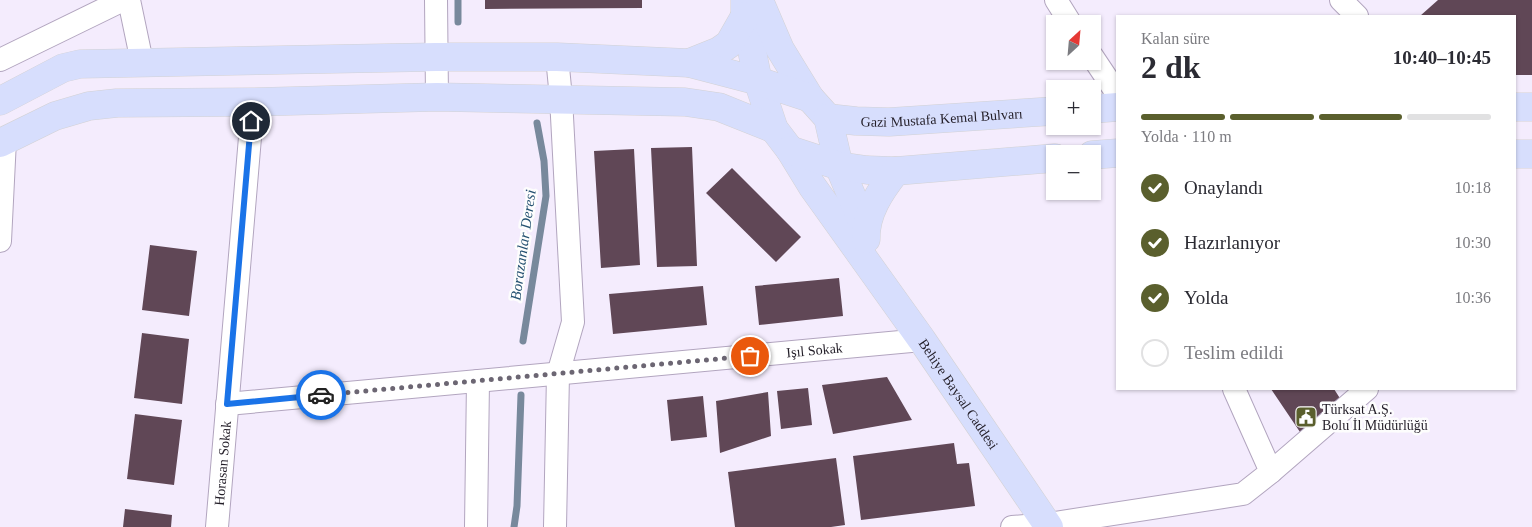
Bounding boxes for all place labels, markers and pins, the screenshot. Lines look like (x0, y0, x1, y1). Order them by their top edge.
pin (230, 100, 272, 142)
pin (729, 335, 771, 377)
place label: Türksat A.Ş. Bolu İl Müdürlüğü (1322, 402, 1428, 433)
public building icon: Türksat A.Ş. Bolu İl Müdürlüğü (1294, 405, 1318, 429)

